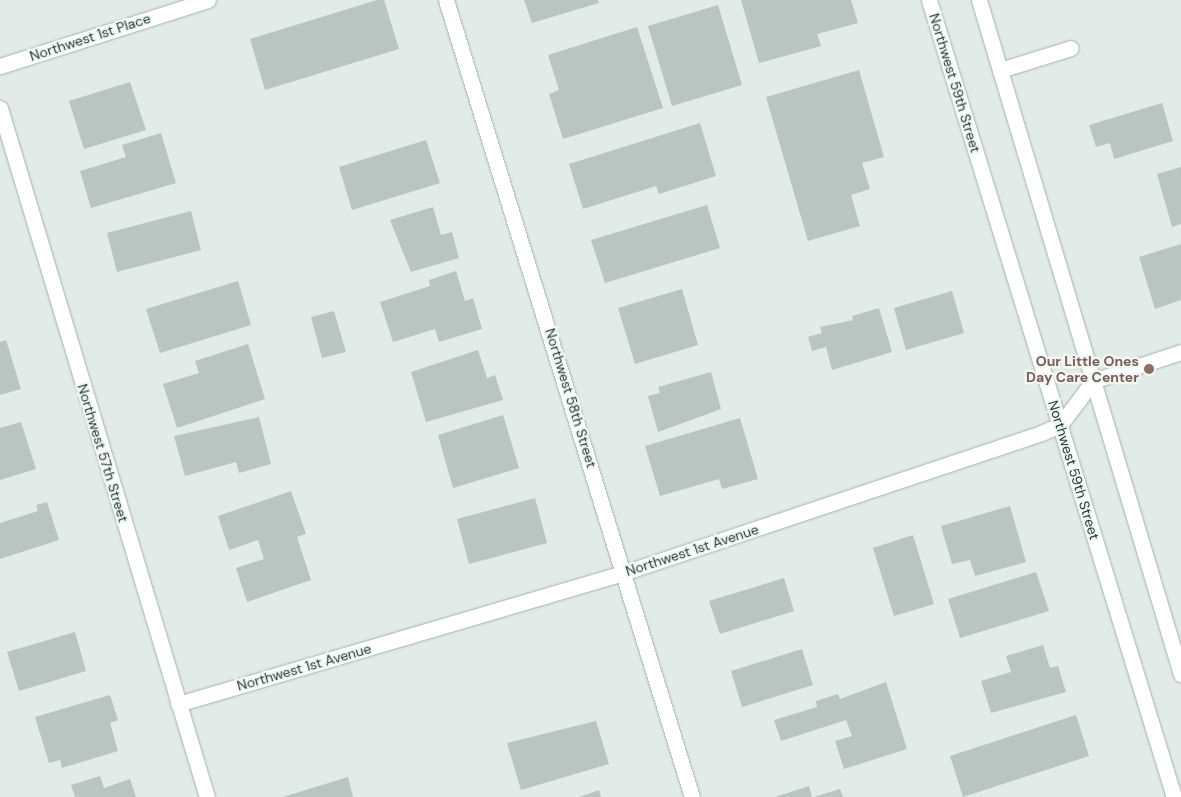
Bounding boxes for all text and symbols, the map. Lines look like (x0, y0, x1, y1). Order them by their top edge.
street label: Northwest 1st Place (27, 10, 153, 64)
street label: Northwest 59th Street (926, 11, 984, 155)
street label: Northwest 58th Street (542, 326, 600, 470)
place label: Our Little Ones Day Care Center (1026, 353, 1139, 386)
marker: Our Little Ones Day Care Center (1143, 363, 1155, 375)
street label: Northwest 57th Street (74, 382, 132, 524)
street label: Northwest 59th Street (1045, 398, 1103, 542)
street label: Northwest 1st Avenue (623, 521, 761, 579)
street label: Northwest 1st Avenue (235, 640, 373, 694)

